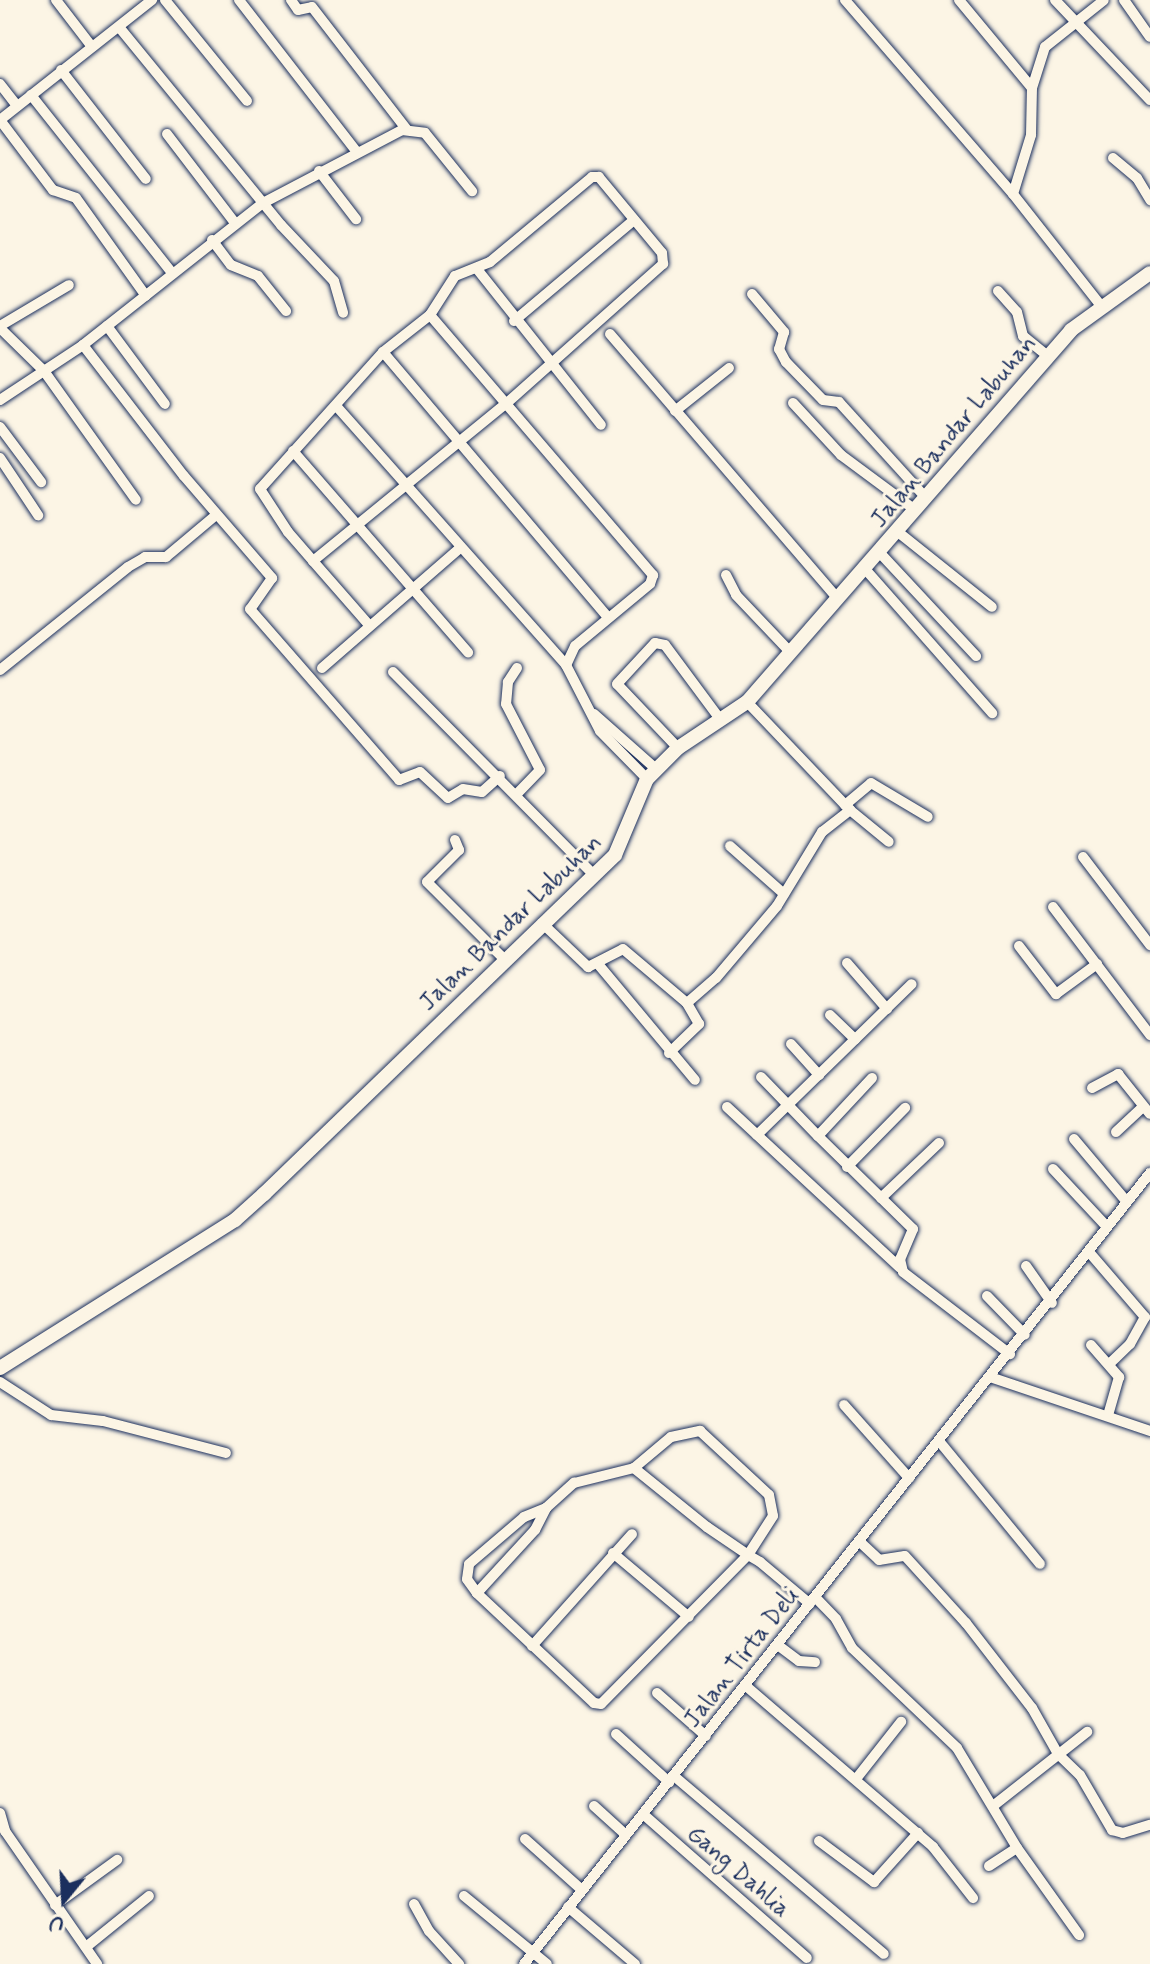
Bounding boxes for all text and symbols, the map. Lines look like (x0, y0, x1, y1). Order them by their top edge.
street label: Jalan Bandar Labuhan (866, 331, 1042, 533)
street label: Jalan Bandar Labuhan (415, 830, 607, 1016)
street label: Jalan Tirta Deli (680, 1584, 804, 1732)
street label: Gang Dahlia (681, 1820, 795, 1924)
north arrow (24, 1860, 104, 1940)
text: U (45, 1907, 68, 1938)

